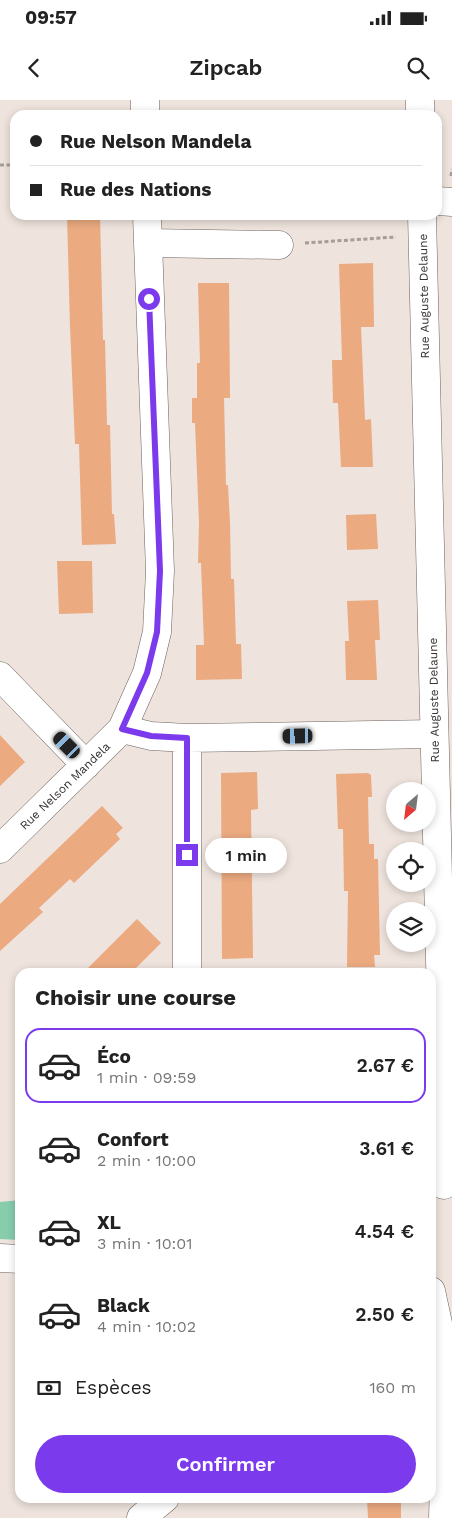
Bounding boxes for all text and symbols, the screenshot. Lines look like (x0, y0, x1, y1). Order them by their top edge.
text: 09:57 (25, 6, 77, 29)
icon: back (20, 54, 48, 82)
icon: search (404, 54, 432, 82)
text: Zipcab (190, 55, 262, 80)
text: Rue Nelson Mandela (60, 130, 251, 153)
text: Rue des Nations (60, 178, 211, 201)
street label: Rue Auguste Delaune (416, 233, 432, 359)
route start (138, 288, 160, 310)
street label: Rue Auguste Delaune (426, 637, 442, 763)
car (282, 728, 313, 744)
car (51, 729, 82, 761)
street label: Rue Nelson Mandela (17, 739, 113, 833)
north arrow (386, 782, 436, 832)
map controls (386, 782, 436, 952)
callout: 1 min (204, 838, 287, 872)
button: locate (386, 842, 436, 892)
route end (176, 844, 198, 866)
text: 1 min (225, 846, 267, 865)
button: layers (386, 902, 436, 952)
text: Choisir une course (35, 985, 236, 1010)
icon: car (37, 1043, 82, 1088)
text: Éco (97, 1045, 131, 1068)
text: 2.67 € (356, 1054, 414, 1077)
text: 1 min · 09:59 (97, 1068, 196, 1087)
icon: car (37, 1126, 82, 1171)
text: Confort (97, 1128, 168, 1151)
text: 3.61 € (359, 1137, 414, 1160)
text: 2 min · 10:00 (97, 1151, 196, 1170)
icon: car (37, 1209, 82, 1254)
text: XL (97, 1211, 121, 1234)
text: 4.54 € (355, 1220, 414, 1243)
text: 3 min · 10:01 (97, 1234, 193, 1253)
icon: car (37, 1292, 82, 1337)
text: Black (97, 1294, 150, 1317)
text: 2.50 € (355, 1303, 414, 1326)
text: 4 min · 10:02 (97, 1317, 196, 1336)
icon: cash (35, 1374, 63, 1402)
text: Espèces (75, 1376, 152, 1399)
text: 160 m (369, 1378, 416, 1397)
button: Confirmer (35, 1435, 416, 1493)

